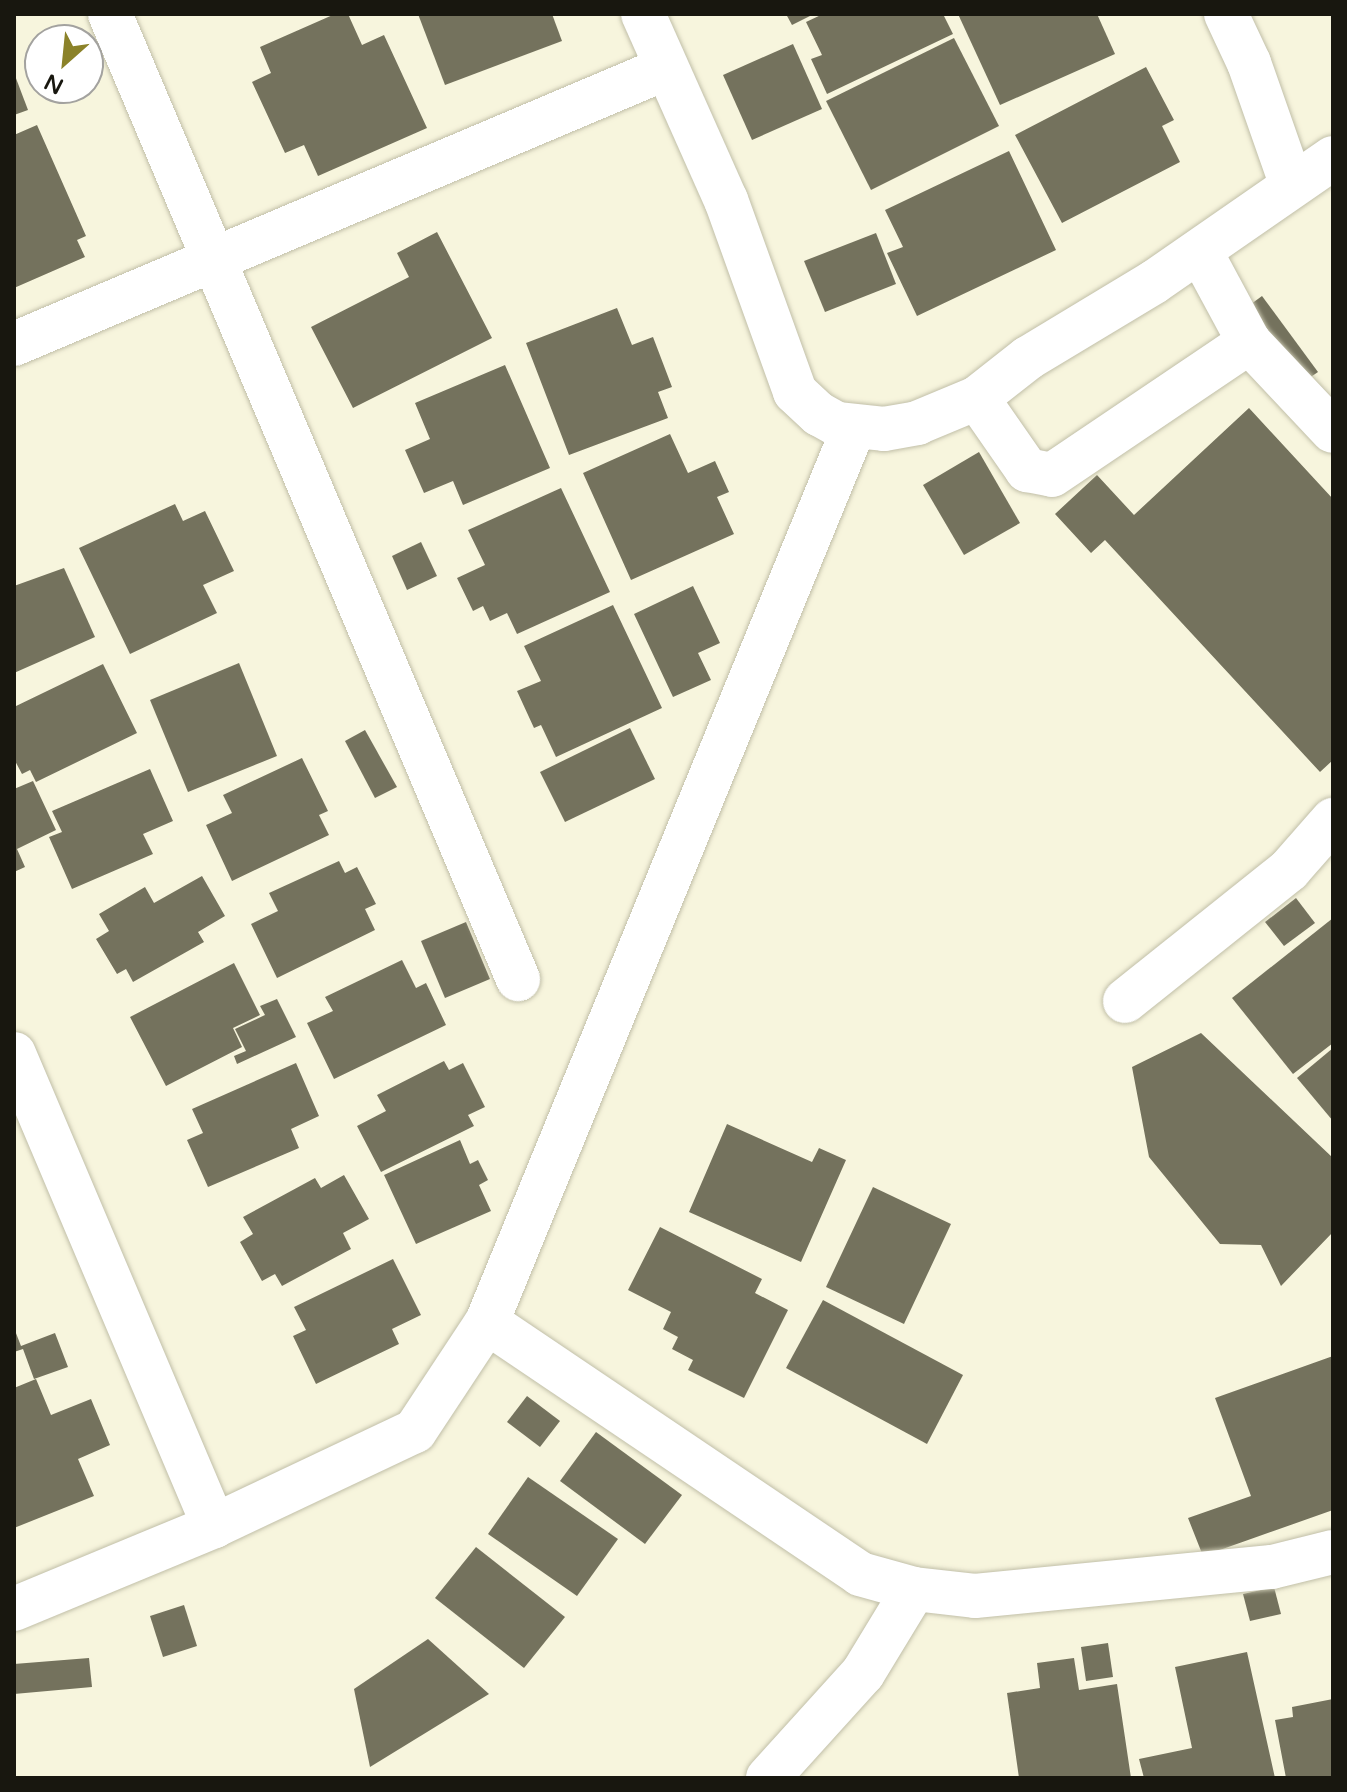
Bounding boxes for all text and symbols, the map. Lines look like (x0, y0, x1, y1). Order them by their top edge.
north arrow (24, 24, 104, 104)
text: N (40, 68, 68, 99)

